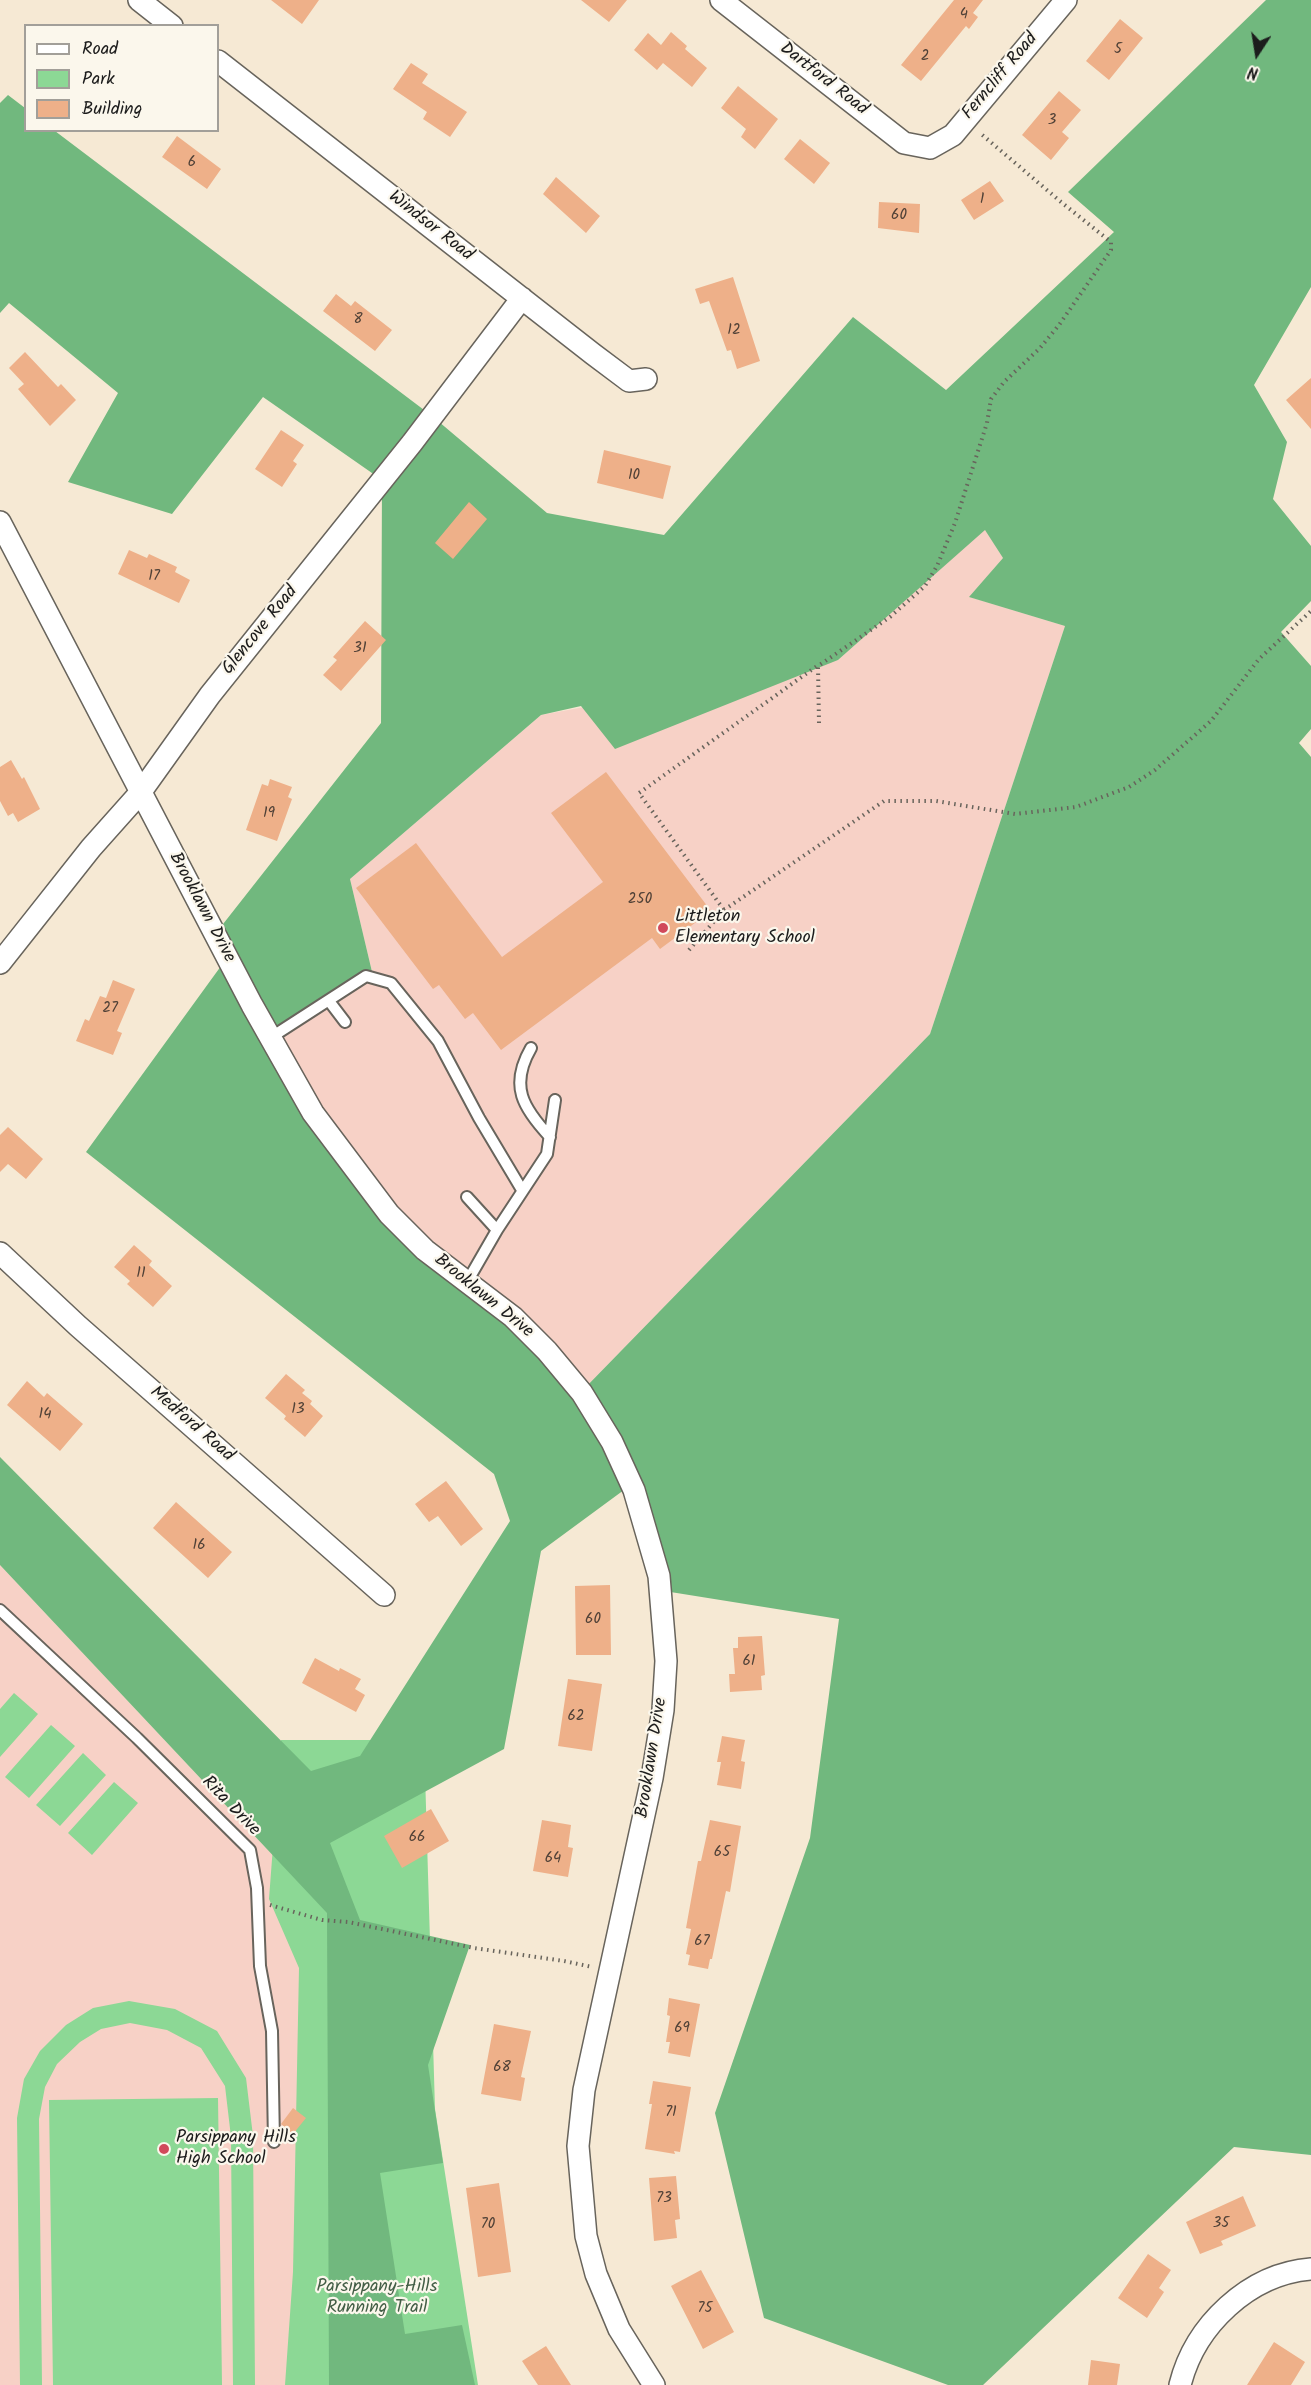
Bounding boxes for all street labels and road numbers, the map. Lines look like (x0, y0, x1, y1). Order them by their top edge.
street label: Ferncliff Road (958, 29, 1044, 125)
street label: Dartford Road (775, 39, 871, 121)
street label: Windsor Road (383, 187, 477, 267)
street label: Glencove Road (219, 582, 303, 680)
street label: Brooklawn Drive (163, 849, 239, 967)
street label: Brooklawn Drive (429, 1250, 537, 1344)
street label: Medford Road (144, 1383, 238, 1467)
street label: Brooklawn Drive (633, 1696, 673, 1820)
street label: Rita Drive (196, 1773, 264, 1841)

